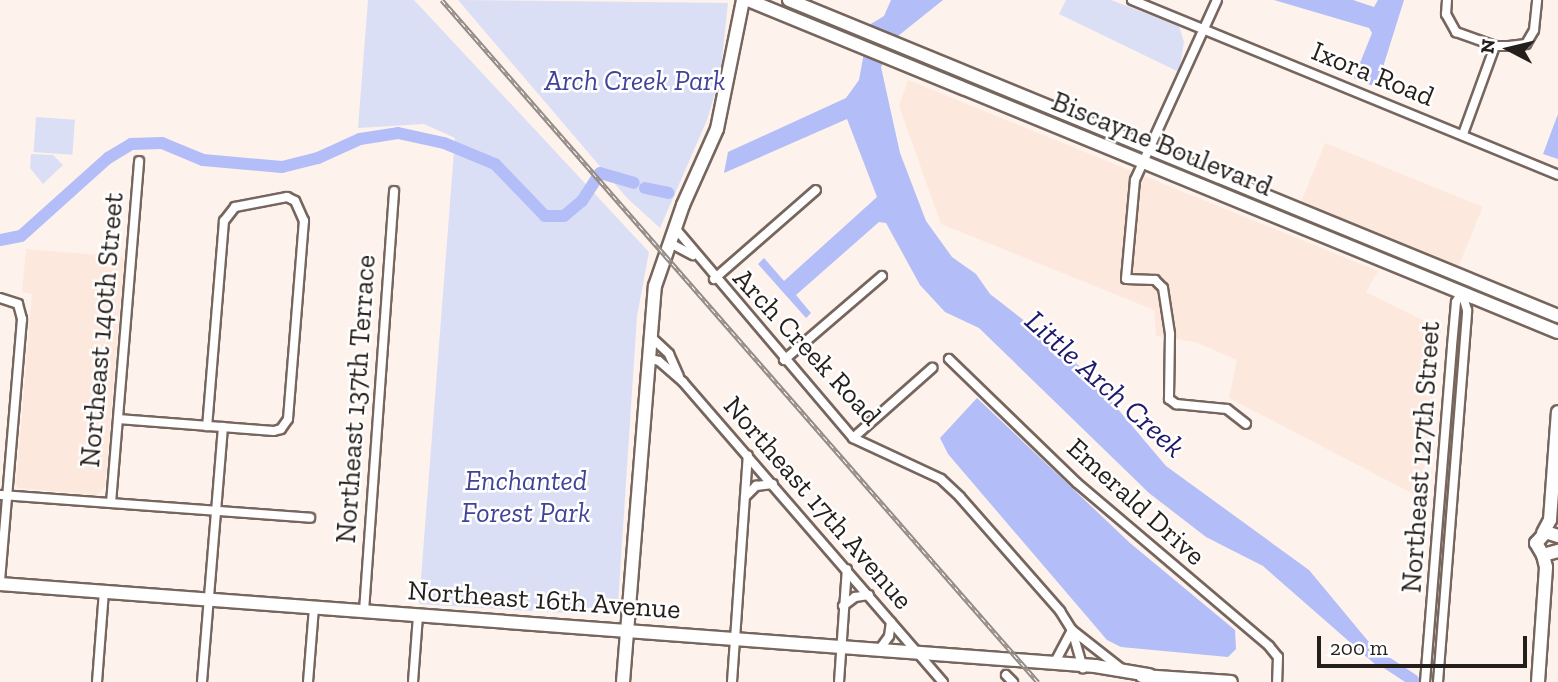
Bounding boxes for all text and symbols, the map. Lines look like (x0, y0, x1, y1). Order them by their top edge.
north arrow (1474, 14, 1544, 84)
street label: Ixora Road (1307, 34, 1439, 114)
text: N (1475, 38, 1500, 55)
park label: Arch Creek Park (544, 64, 726, 98)
street label: Biscayne Boulevard (1047, 84, 1277, 204)
street label: Northeast 140th Street (73, 191, 131, 469)
street label: Northeast 137th Terrace (329, 253, 383, 545)
street label: Arch Creek Road (726, 262, 888, 432)
water label: Little Arch Creek (1017, 303, 1193, 465)
street label: Northeast 127th Street (1395, 320, 1447, 594)
street label: Northeast 17th Avenue (716, 389, 920, 617)
street label: Emerald Drive (1060, 431, 1212, 573)
park label: Enchanted Forest Park (462, 464, 590, 530)
street label: Northeast 16th Avenue (406, 574, 682, 626)
scale bar (1320, 622, 1530, 666)
text: 200 m (1330, 635, 1388, 660)

